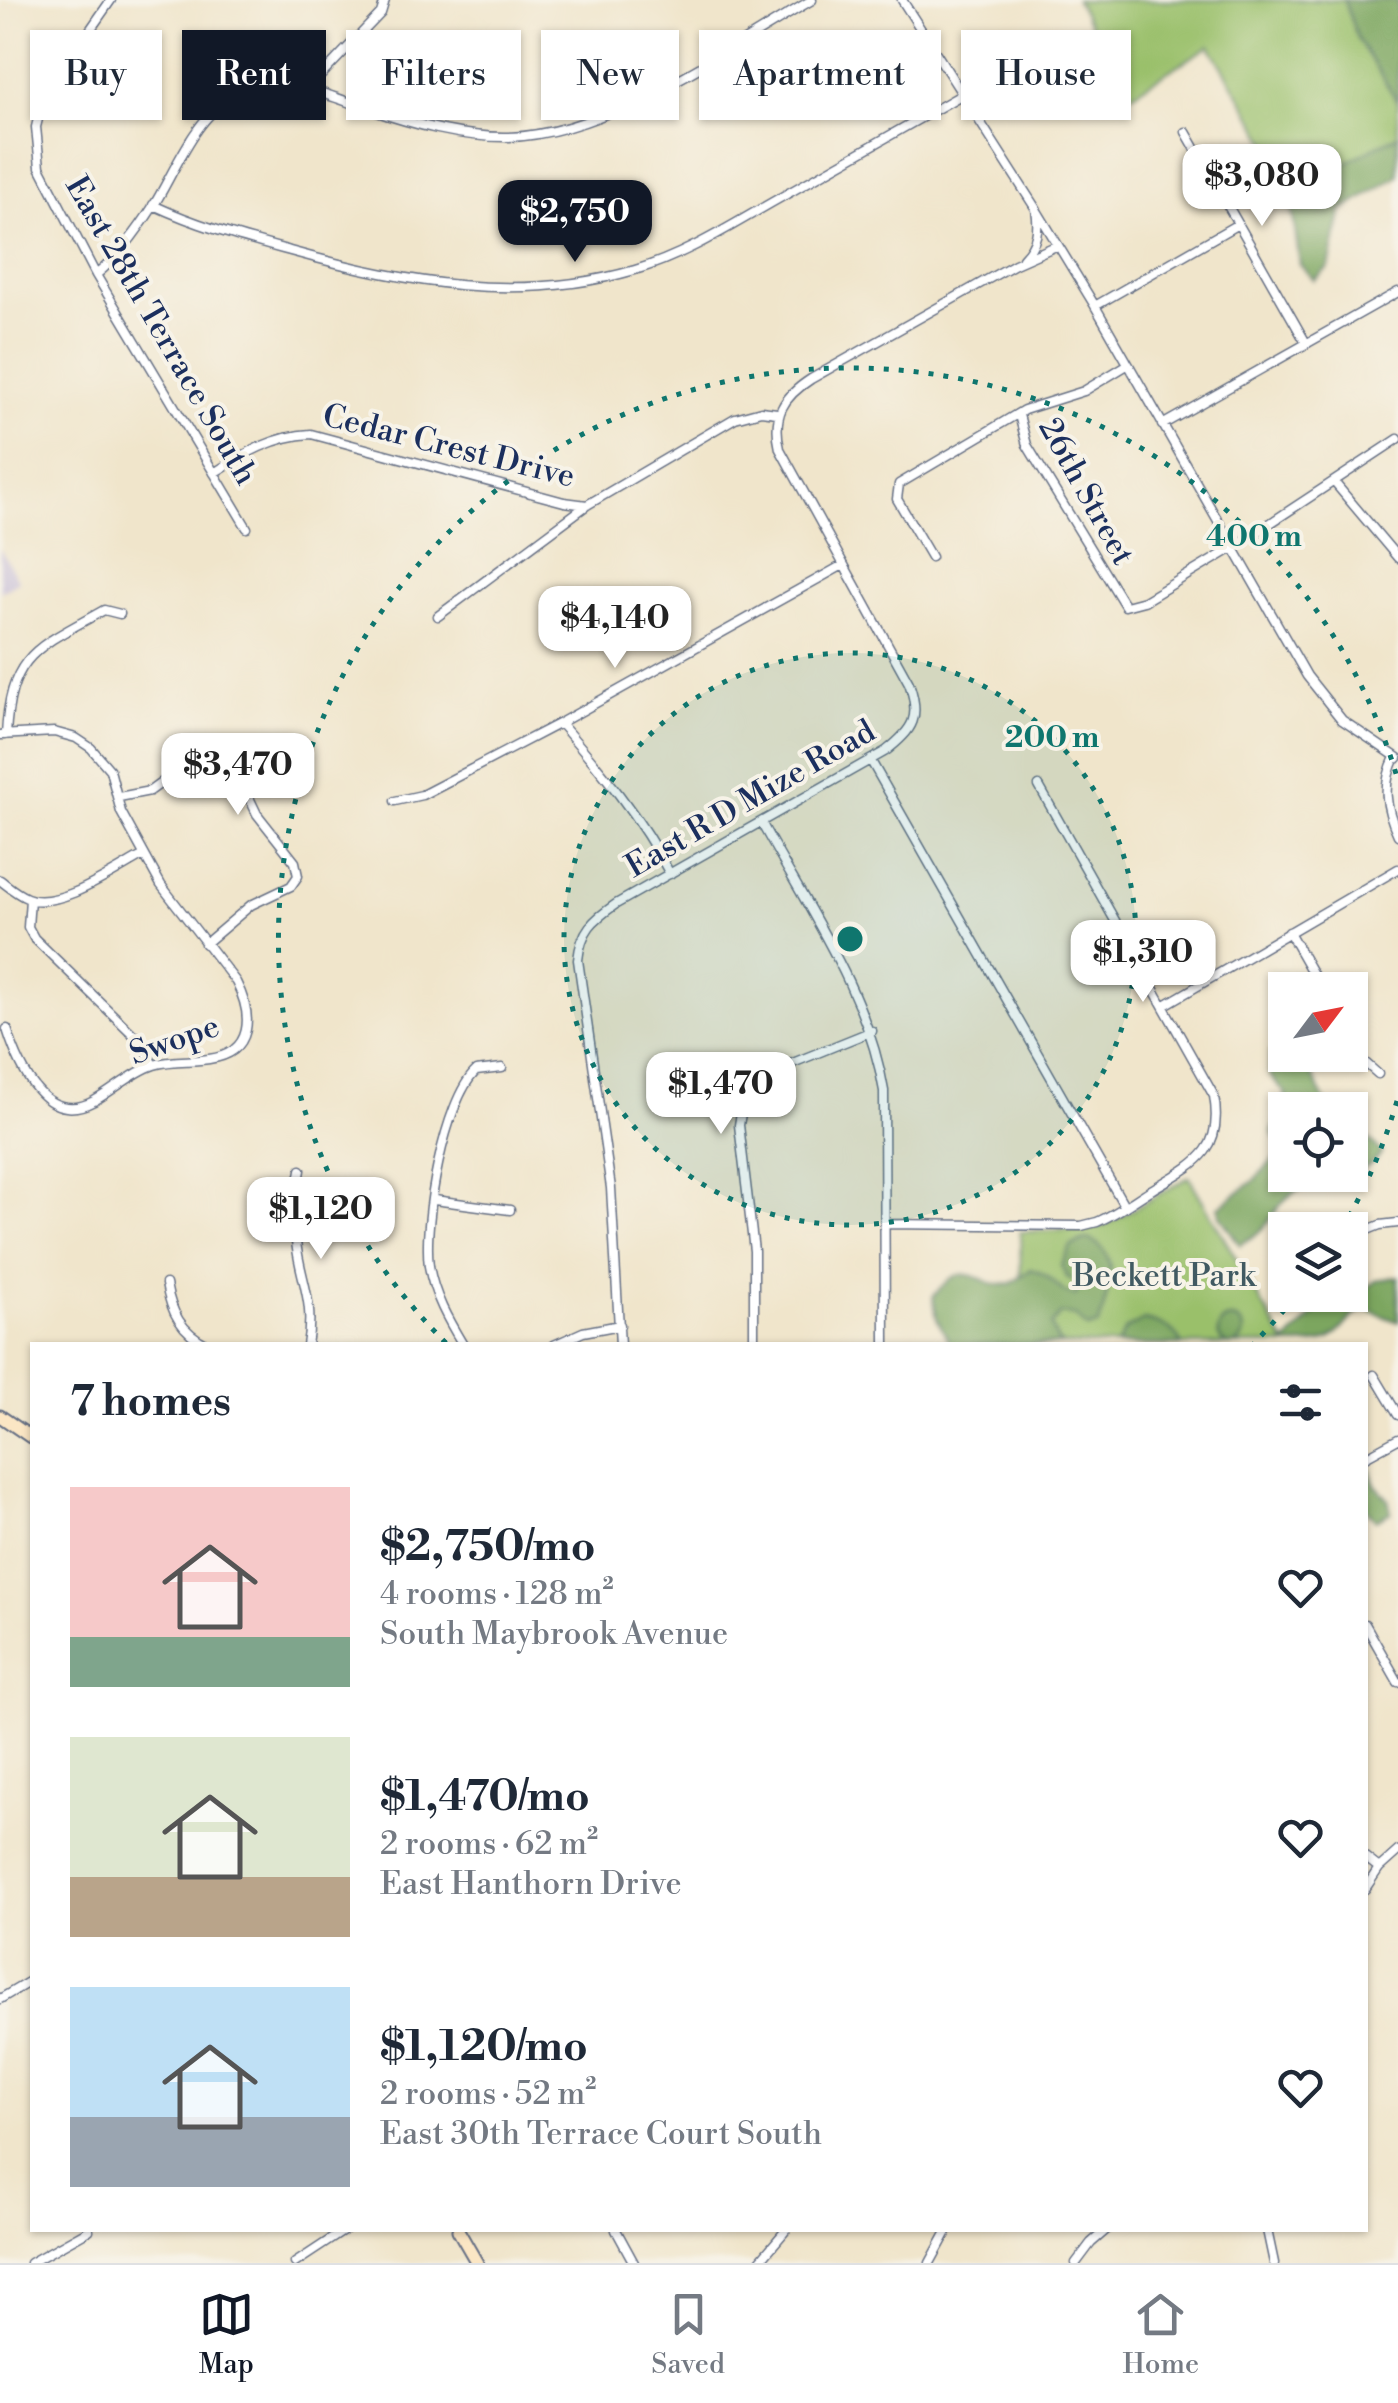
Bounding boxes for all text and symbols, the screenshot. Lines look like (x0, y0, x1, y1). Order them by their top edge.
chip: Buy (30, 30, 162, 120)
chip: Rent (182, 30, 326, 120)
chip: Filters (346, 30, 521, 120)
chip: New (541, 30, 679, 120)
chip: Apartment (699, 30, 941, 120)
chip: House (961, 30, 1131, 120)
pin: $3,080 (1181, 144, 1343, 229)
text: $3,080 (1204, 156, 1320, 196)
street label: East 28th Terrace South (56, 169, 266, 492)
pin: $2,750 (494, 180, 656, 265)
text: $2,750 (520, 192, 630, 232)
street label: Cedar Crest Drive (319, 395, 579, 497)
street label: 26th Street (1029, 411, 1143, 572)
text: 400 m (1206, 518, 1302, 556)
pin: $4,140 (534, 586, 696, 671)
text: $4,140 (560, 598, 670, 638)
street label: East R D Mize Road (618, 711, 883, 887)
text: 200 m (1005, 719, 1099, 757)
pin: $3,470 (157, 733, 319, 818)
text: $3,470 (183, 745, 293, 785)
pin: $1,310 (1062, 920, 1224, 1005)
centre of rings (832, 921, 868, 957)
text: $1,310 (1093, 932, 1193, 972)
north arrow (1268, 972, 1368, 1072)
map controls (1268, 972, 1368, 1312)
street label: Swope (124, 1006, 224, 1074)
pin: $1,470 (640, 1052, 802, 1137)
text: $1,470 (668, 1064, 774, 1104)
button: locate (1268, 1092, 1368, 1192)
pin: $1,120 (240, 1177, 402, 1262)
text: $1,120 (269, 1189, 373, 1229)
button: layers (1268, 1212, 1368, 1312)
park label: Beckett Park (1071, 1256, 1258, 1296)
icon: filters (1273, 1375, 1328, 1430)
text: 7 homes (70, 1376, 231, 1429)
text: $2,750/mo (380, 1521, 595, 1574)
icon: home (150, 1527, 270, 1647)
icon: heart (1273, 1560, 1328, 1615)
text: 4 rooms · 128 m² (380, 1574, 614, 1614)
text: South Maybrook Avenue (380, 1614, 728, 1654)
text: $1,470/mo (380, 1771, 590, 1824)
icon: home (150, 1777, 270, 1897)
icon: heart (1273, 1810, 1328, 1865)
text: 2 rooms · 62 m² (380, 1824, 598, 1864)
text: East Hanthorn Drive (380, 1864, 682, 1904)
text: $1,120/mo (380, 2021, 588, 2074)
icon: home (150, 2027, 270, 2147)
icon: heart (1273, 2060, 1328, 2115)
text: 2 rooms · 52 m² (380, 2074, 596, 2114)
text: East 30th Terrace Court South (380, 2114, 822, 2154)
tab: Map (199, 2287, 254, 2382)
tab: Saved (651, 2287, 725, 2382)
tab: Home (1122, 2287, 1199, 2382)

